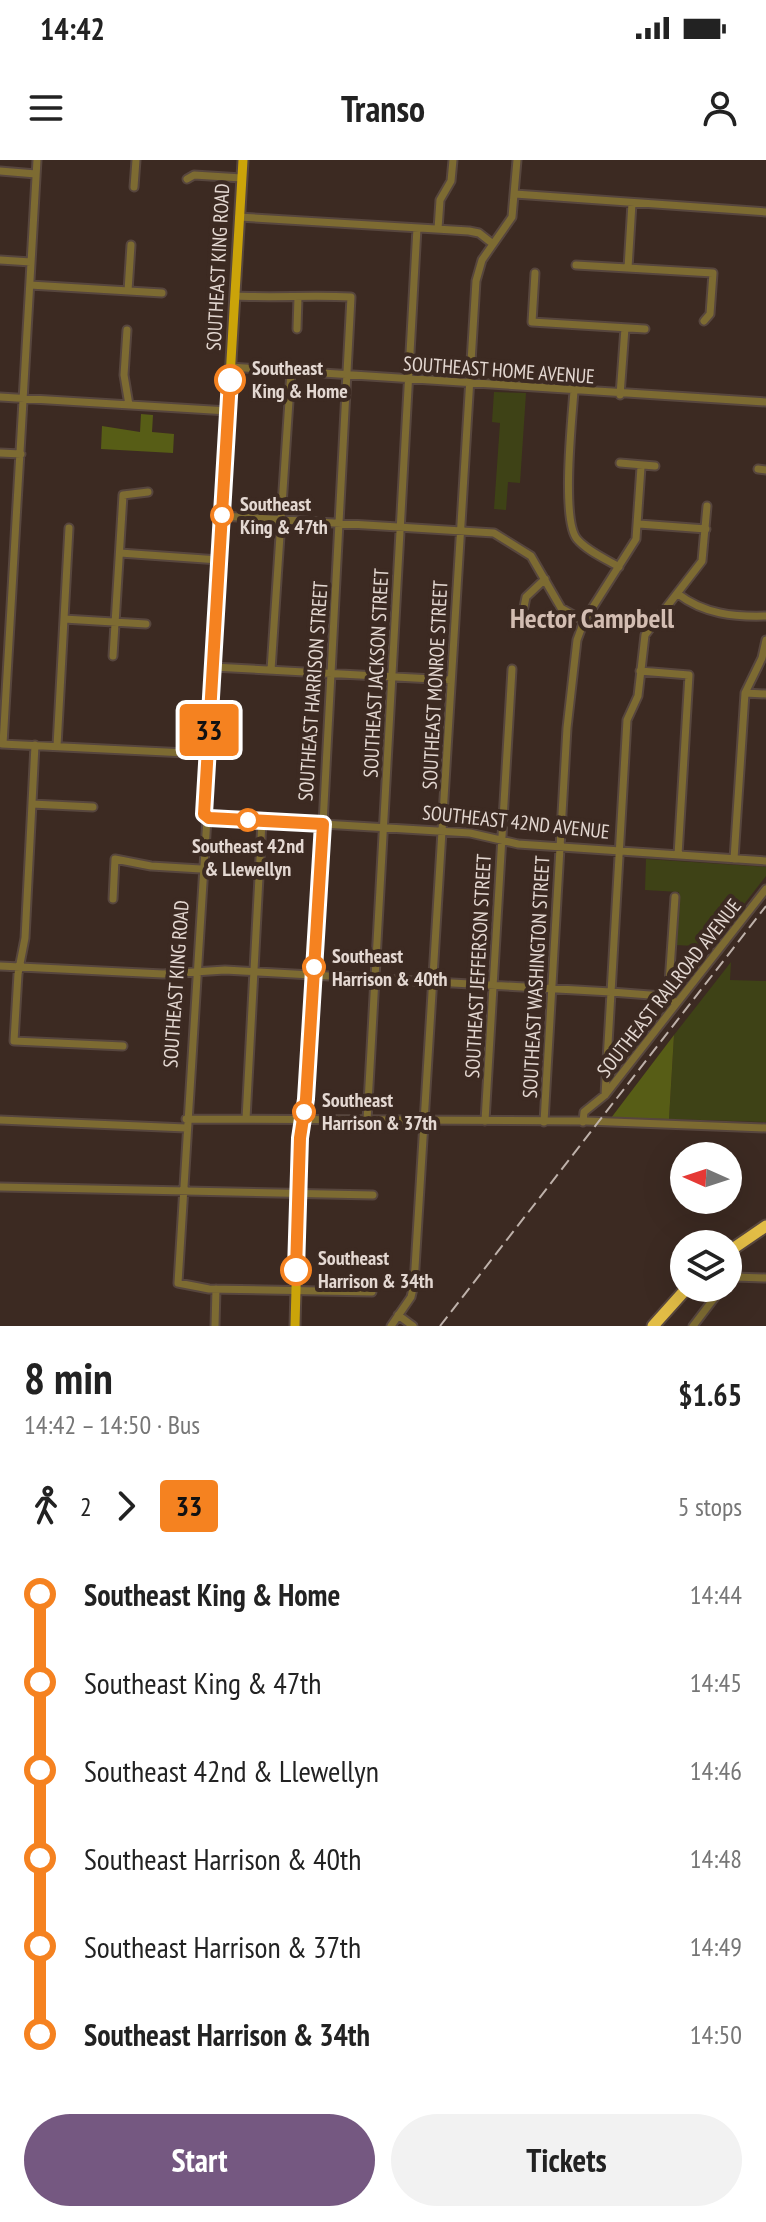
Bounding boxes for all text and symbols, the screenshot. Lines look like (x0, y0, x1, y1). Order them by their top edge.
text: 14:42 (40, 9, 105, 48)
text: Transo (341, 85, 425, 132)
icon: menu (24, 86, 68, 130)
icon: person (698, 86, 742, 130)
street label: SOUTHEAST KING ROAD (201, 183, 235, 351)
street label: SOUTHEAST HOME AVENUE (402, 350, 596, 390)
place label: Southeast King & Home (252, 355, 348, 404)
marker: Southeast King & Home (215, 365, 245, 395)
place label: Southeast King & 47th (240, 491, 328, 540)
marker: Southeast King & 47th (211, 504, 233, 526)
street label: SOUTHEAST JACKSON STREET (358, 568, 394, 778)
street label: SOUTHEAST HARRISON STREET (292, 580, 334, 802)
street label: SOUTHEAST MONROE STREET (417, 580, 453, 790)
district label: Hector Campbell (510, 599, 674, 636)
line badge: 33 (173, 704, 245, 756)
text: 33 (196, 711, 222, 748)
street label: SOUTHEAST 42ND AVENUE (421, 799, 611, 845)
marker: Southeast 42nd & Llewellyn (237, 809, 259, 831)
place label: Southeast 42nd & Llewellyn (192, 833, 304, 882)
street label: SOUTHEAST JEFFERSON STREET (459, 853, 497, 1079)
street label: SOUTHEAST WASHINGTON STREET (517, 855, 555, 1099)
street label: SOUTHEAST RAILROAD AVENUE (591, 893, 747, 1083)
street label: SOUTHEAST KING ROAD (157, 899, 195, 1069)
place label: Southeast Harrison & 40th (332, 943, 448, 992)
marker: Southeast Harrison & 40th (303, 956, 325, 978)
place label: Southeast Harrison & 37th (322, 1087, 437, 1136)
marker: Southeast Harrison & 37th (293, 1101, 315, 1123)
north arrow (670, 1142, 742, 1214)
map controls (670, 1142, 742, 1302)
button: layers (670, 1230, 742, 1302)
place label: Southeast Harrison & 34th (318, 1245, 434, 1294)
marker: Southeast Harrison & 34th (281, 1255, 311, 1285)
text: 8 min (24, 1349, 113, 1406)
text: $1.65 (678, 1375, 742, 1414)
text: 14:42 – 14:50 · Bus (24, 1408, 200, 1441)
icon: walk (24, 1484, 68, 1528)
icon: forward (104, 1484, 148, 1528)
text: 33 (176, 1487, 202, 1524)
text: 2 (80, 1490, 92, 1523)
text: 5 stops (678, 1490, 742, 1523)
text: Southeast King & Home (84, 1575, 340, 1614)
text: 14:44 (690, 1578, 742, 1611)
text: Southeast King & 47th (84, 1663, 321, 1702)
text: 14:45 (690, 1666, 742, 1699)
text: Southeast 42nd & Llewellyn (84, 1751, 379, 1790)
text: 14:46 (690, 1754, 742, 1787)
text: Southeast Harrison & 40th (84, 1839, 362, 1878)
text: 14:48 (690, 1842, 742, 1875)
text: Southeast Harrison & 37th (84, 1927, 361, 1966)
text: 14:49 (690, 1930, 742, 1963)
text: Southeast Harrison & 34th (84, 2015, 370, 2054)
text: 14:50 (690, 2018, 742, 2051)
button: Start (24, 2114, 375, 2206)
button: Tickets (391, 2114, 742, 2206)

